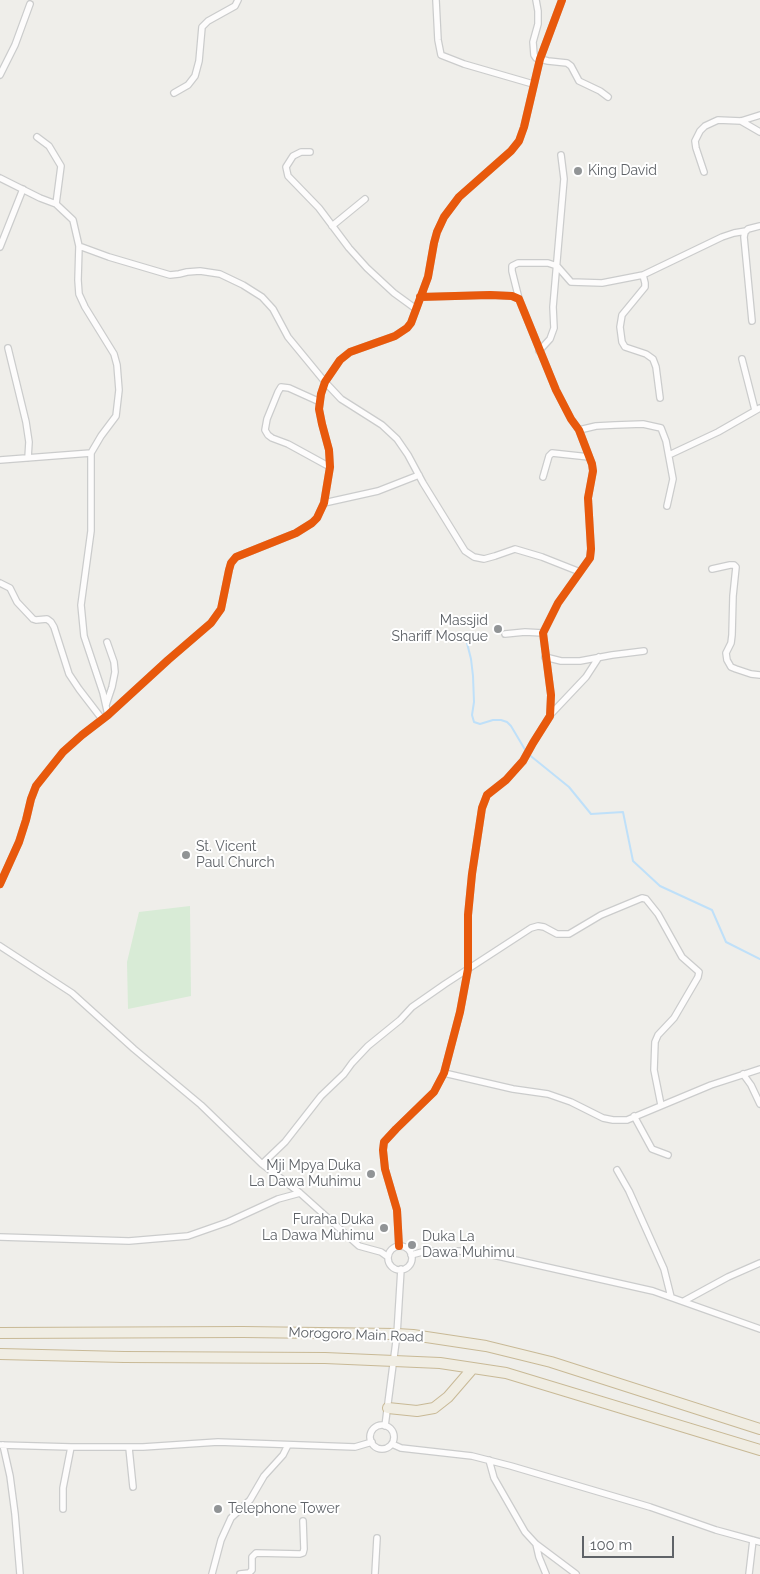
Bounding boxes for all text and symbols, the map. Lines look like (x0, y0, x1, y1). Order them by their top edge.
place label: King David (588, 163, 657, 179)
marker: King David (572, 165, 584, 177)
place label: Massjid Shariff Mosque (392, 613, 488, 646)
marker: Massjid Shariff Mosque (492, 623, 504, 635)
place label: St. Vicent Paul Church (196, 839, 275, 872)
marker: St. Vicent Paul Church (180, 849, 192, 861)
place label: Mji Mpya Duka La Dawa Muhimu (249, 1158, 361, 1190)
marker: Mji Mpya Duka La Dawa Muhimu (365, 1168, 377, 1180)
place label: Furaha Duka La Dawa Muhimu (262, 1212, 374, 1244)
marker: Furaha Duka La Dawa Muhimu (378, 1222, 390, 1234)
place label: Duka La Dawa Muhimu (422, 1229, 515, 1262)
marker: Duka La Dawa Muhimu (406, 1239, 418, 1251)
street label: Morogoro Main Road (288, 1324, 424, 1346)
place label: Telephone Tower (228, 1501, 340, 1517)
marker: Telephone Tower (212, 1503, 224, 1515)
scale bar (585, 1526, 678, 1558)
text: 100 m (590, 1536, 632, 1554)

